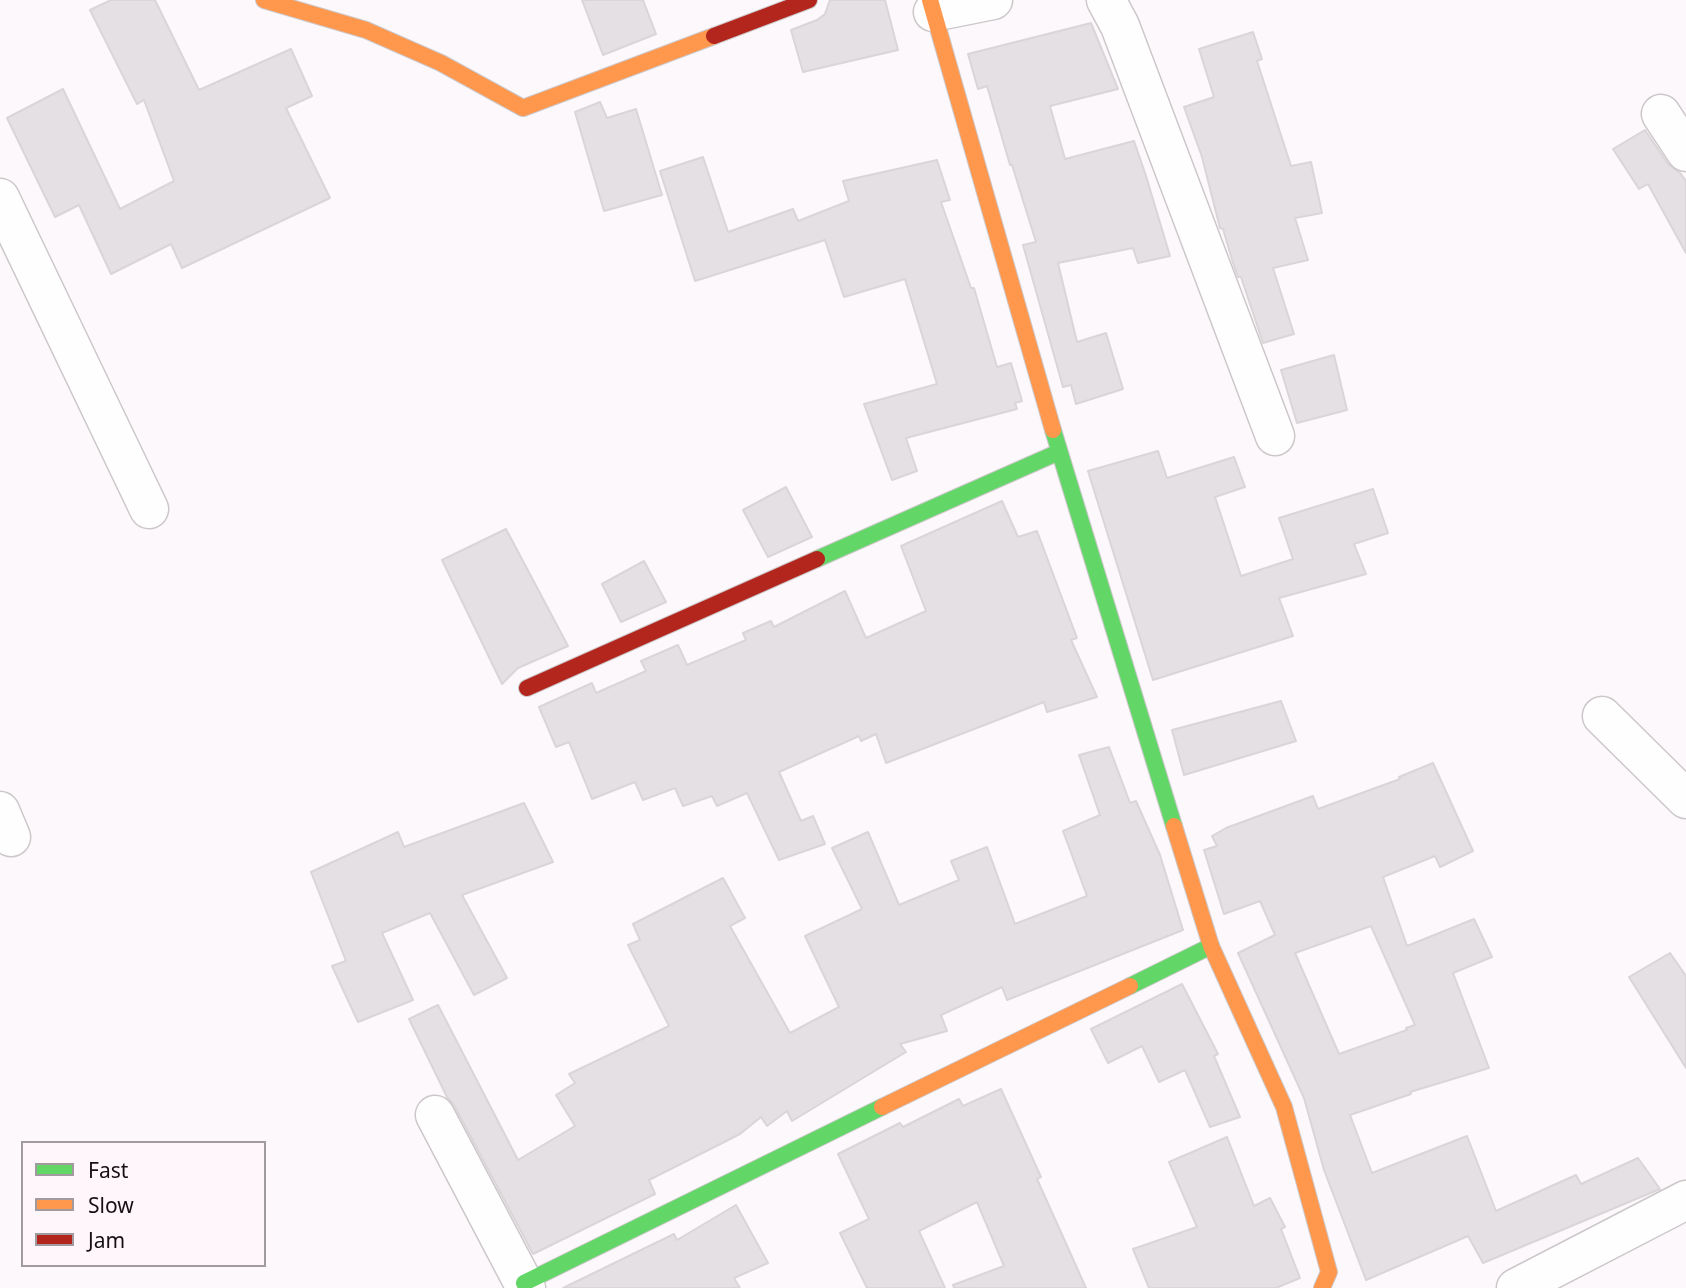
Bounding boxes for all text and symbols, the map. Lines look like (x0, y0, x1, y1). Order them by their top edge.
legend (21, 1141, 266, 1267)
text: Fast (88, 1156, 128, 1184)
text: Slow (88, 1191, 134, 1219)
text: Jam (88, 1226, 125, 1254)

